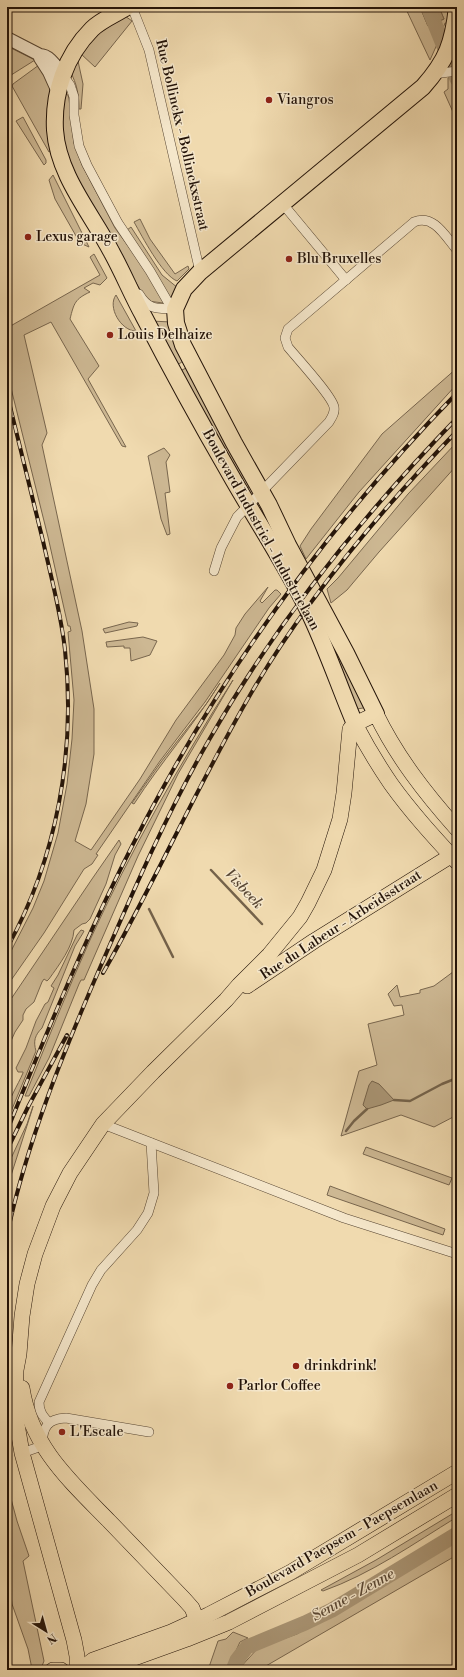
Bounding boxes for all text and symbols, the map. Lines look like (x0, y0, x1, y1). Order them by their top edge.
street label: Rue Bollinckx - Bollinckxstraat (151, 37, 213, 233)
place label: Viangros (276, 91, 334, 109)
marker: Viangros (264, 95, 274, 105)
place label: Lexus garage (36, 228, 118, 246)
marker: Lexus garage (23, 232, 33, 242)
place label: Blu Bruxelles (296, 250, 381, 268)
marker: Blu Bruxelles (284, 254, 294, 264)
place label: Louis Delhaize (118, 326, 213, 344)
marker: Louis Delhaize (105, 330, 115, 340)
street label: Boulevard Industriel - Industrielaan (198, 425, 324, 634)
water label: Visbeek (221, 865, 267, 913)
street label: Rue du Labeur - Arbeidsstraat (257, 866, 425, 984)
place label: drinkdrink! (304, 1357, 377, 1375)
marker: drinkdrink! (291, 1361, 301, 1371)
place label: Parlor Coffee (238, 1377, 321, 1395)
marker: Parlor Coffee (225, 1381, 235, 1391)
place label: L'Escale (70, 1423, 124, 1441)
marker: L'Escale (57, 1427, 67, 1437)
street label: Boulevard Paepsem - Paepsemlaan (242, 1476, 442, 1602)
water label: Senne - Zenne (308, 1564, 398, 1626)
north arrow (26, 1611, 66, 1651)
text: N (43, 1630, 59, 1647)

